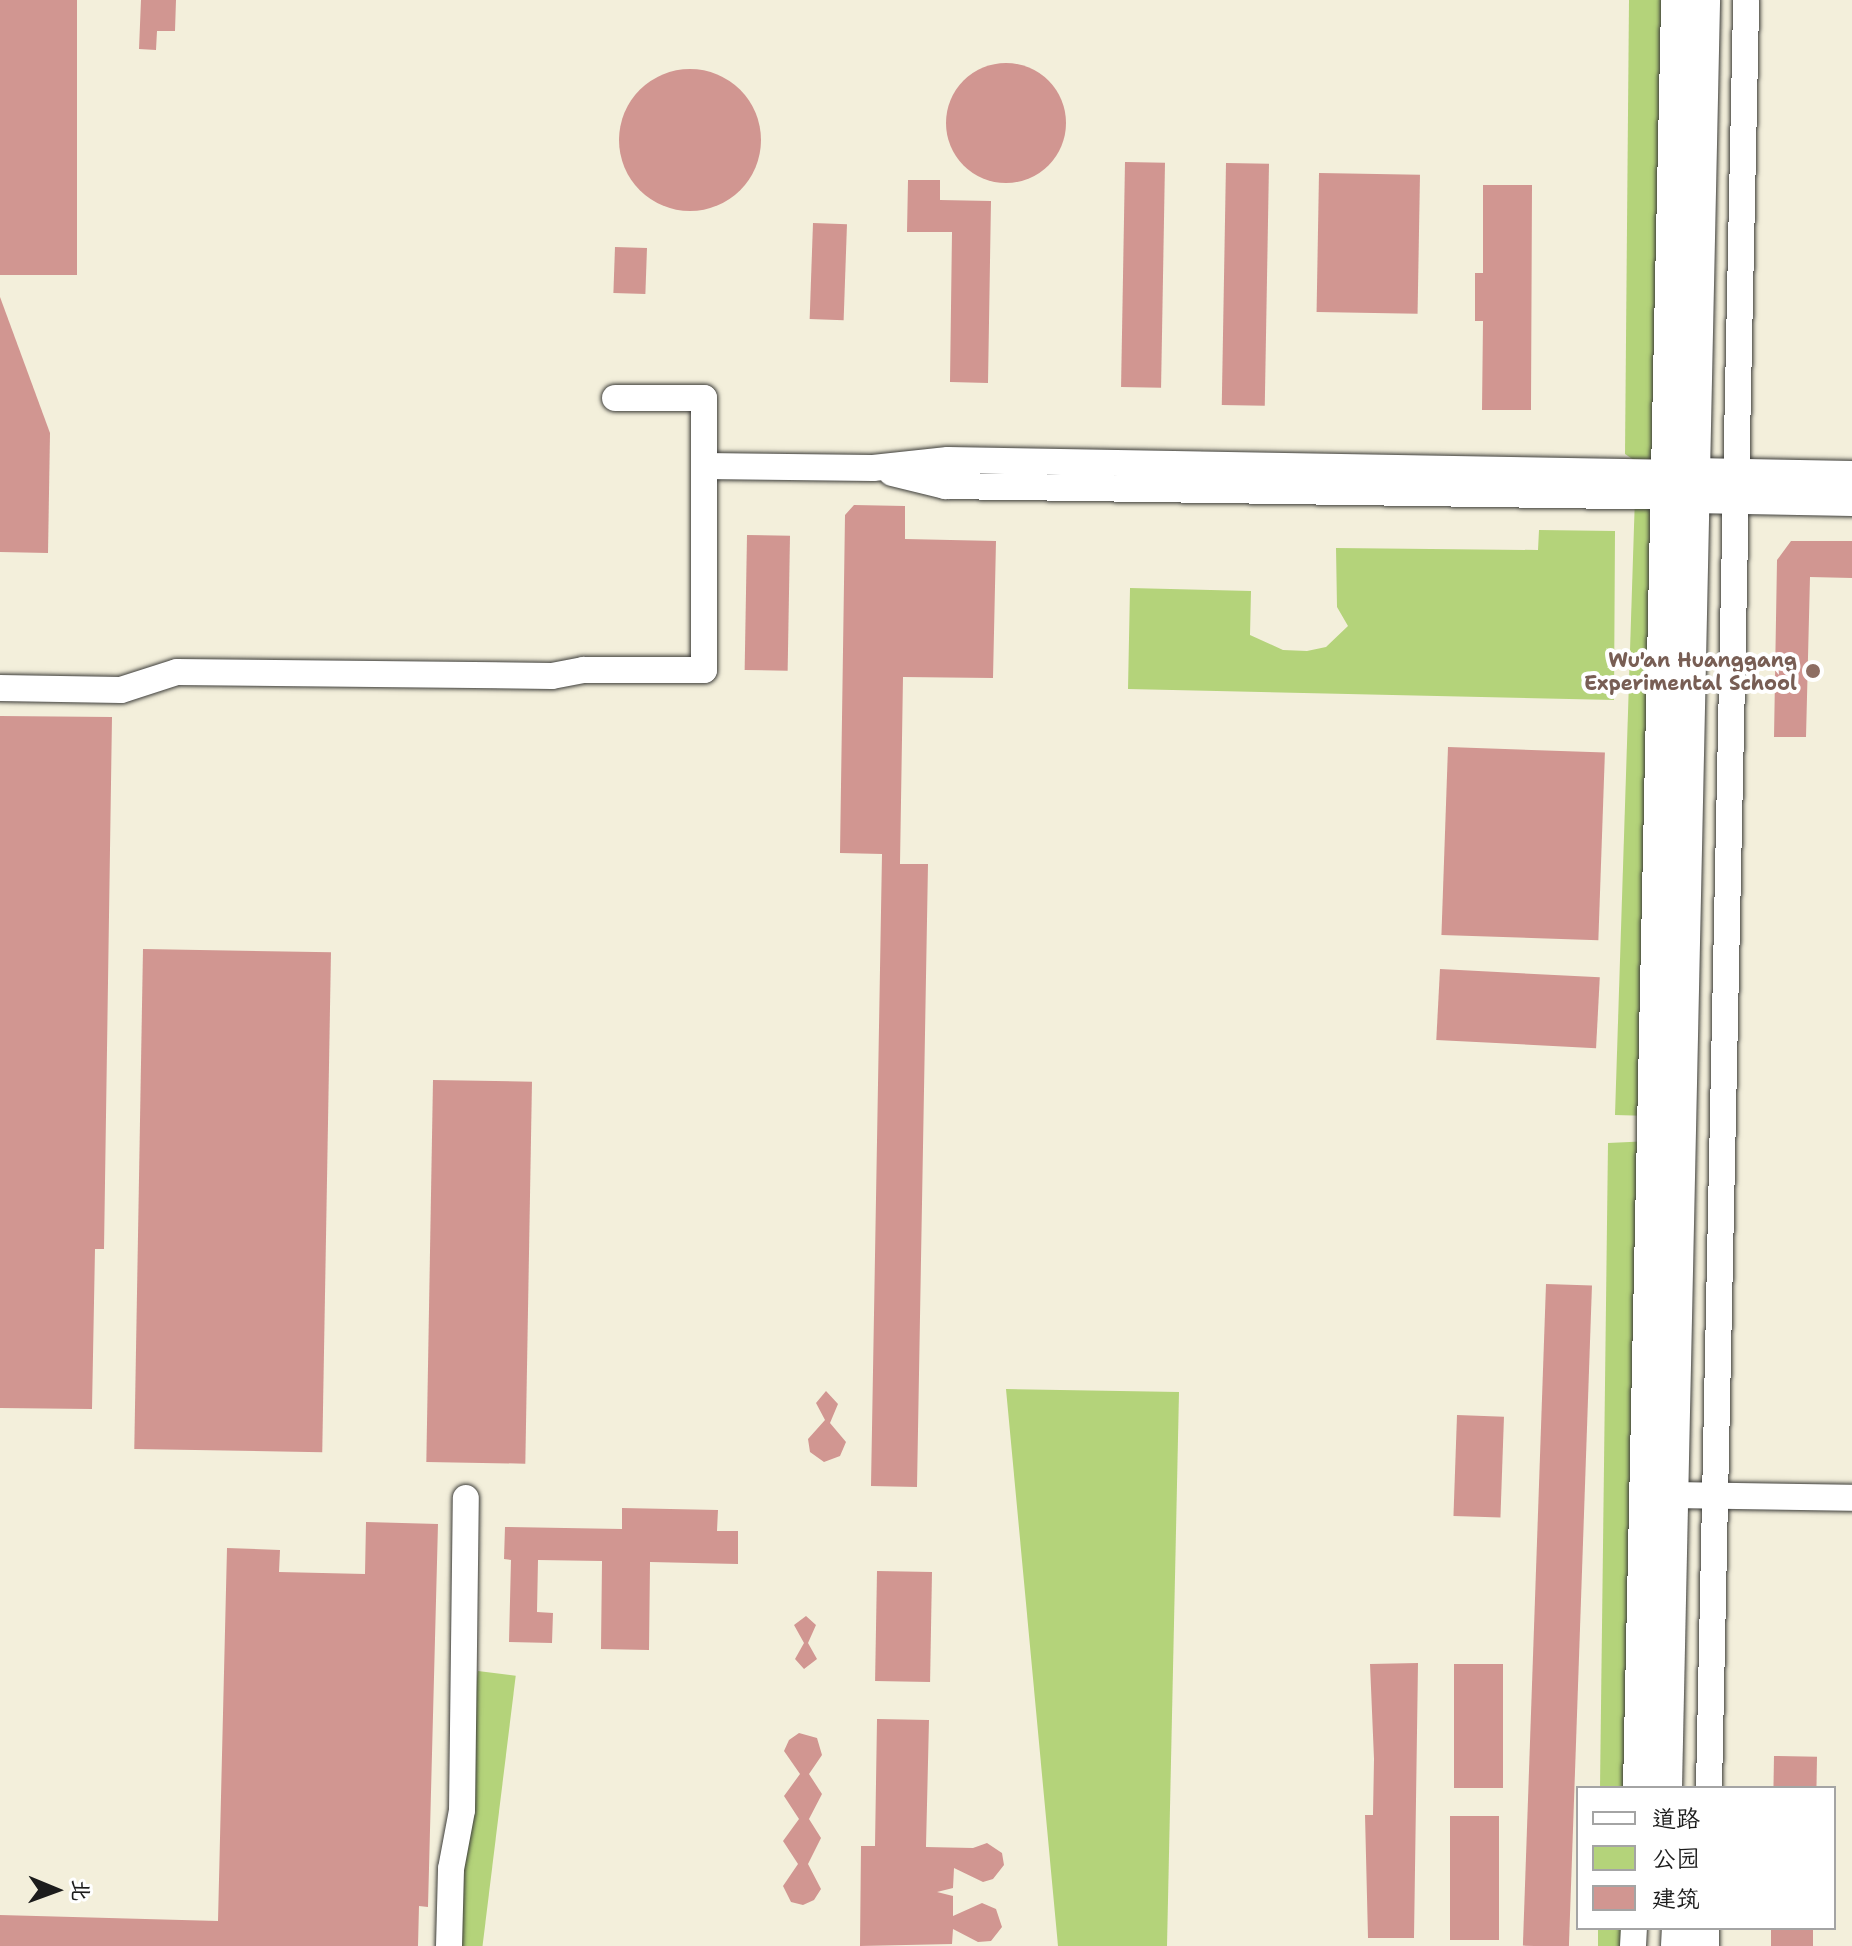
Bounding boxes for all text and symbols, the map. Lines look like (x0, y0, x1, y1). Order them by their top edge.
place label: Wu'an Huanggang Experimental School (1584, 648, 1797, 695)
marker: Wu'an Huanggang Experimental School (1804, 662, 1822, 680)
legend (1576, 1786, 1836, 1930)
text: 道路 (1652, 1803, 1700, 1835)
text: 公园 (1652, 1843, 1700, 1875)
north arrow (16, 1850, 96, 1930)
text: 北 (66, 1879, 95, 1902)
text: 建筑 (1652, 1883, 1700, 1915)

